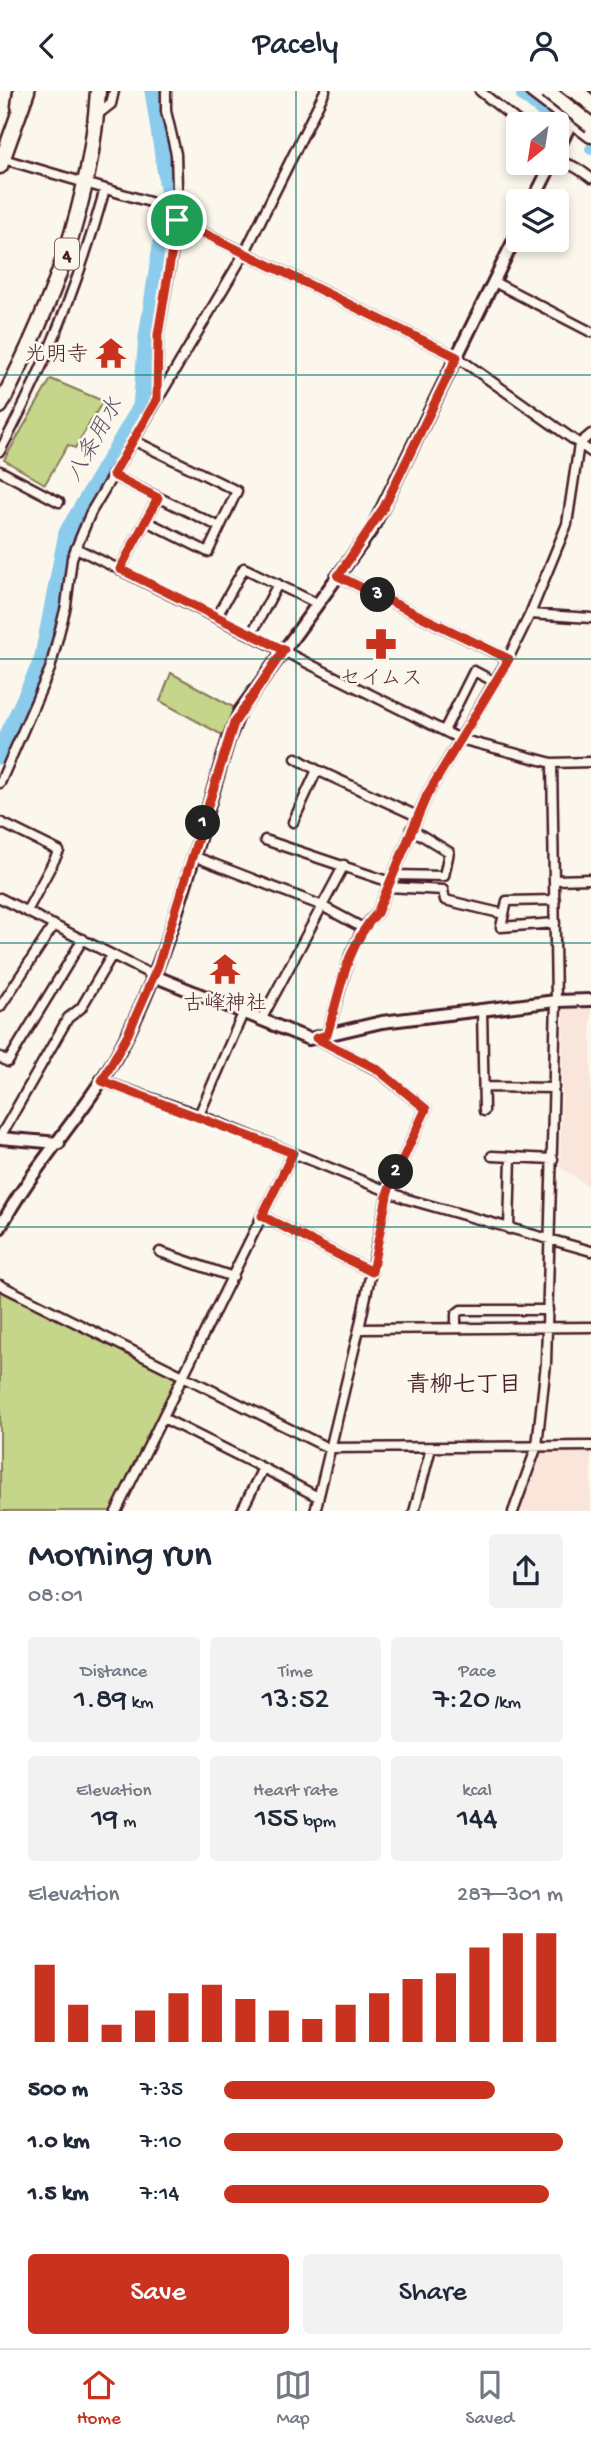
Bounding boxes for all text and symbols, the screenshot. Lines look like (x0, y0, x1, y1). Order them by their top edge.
icon: back (28, 27, 66, 65)
text: Pacely (253, 27, 338, 65)
icon: person (525, 27, 563, 65)
north arrow (506, 112, 569, 175)
map controls (506, 112, 569, 252)
button: layers (506, 189, 569, 252)
pin (147, 190, 207, 250)
icon: arrive (158, 201, 196, 239)
road number: 4 (55, 239, 79, 269)
temple icon: 光明寺 (94, 336, 128, 370)
place label: 光明寺 (25, 343, 88, 369)
water label: 八条用水 (61, 393, 130, 487)
pin: 3 (360, 577, 396, 613)
text: 3 (373, 583, 382, 606)
pharmacy icon: セイムス (364, 627, 398, 661)
place label: セイムス (339, 668, 423, 693)
pin: 1 (186, 805, 220, 841)
text: 1 (199, 811, 206, 834)
temple icon: 古峰神社 (208, 952, 242, 986)
place label: 古峰神社 (183, 992, 267, 1018)
pin: 2 (378, 1155, 414, 1189)
text: 2 (391, 1160, 400, 1183)
district label: 青柳七丁目 (407, 1372, 522, 1400)
button: share (489, 1534, 563, 1608)
text: Morning run (28, 1535, 212, 1579)
text: 08:01 (28, 1583, 83, 1610)
text: Distance (80, 1661, 147, 1684)
text: Time (278, 1661, 313, 1684)
text: Pace (459, 1661, 496, 1684)
text: 1.89 (74, 1684, 127, 1719)
text: 13:52 (262, 1684, 329, 1719)
text: 7:20 (433, 1684, 490, 1719)
text: km (127, 1692, 154, 1715)
text: /km (490, 1692, 521, 1715)
text: Elevation (76, 1780, 152, 1803)
text: Heart rate (253, 1780, 338, 1803)
text: kcal (462, 1780, 492, 1803)
text: 19 (91, 1803, 118, 1838)
text: 155 (255, 1803, 299, 1838)
text: 144 (457, 1803, 497, 1838)
text: m (118, 1811, 136, 1834)
text: bpm (299, 1811, 336, 1834)
text: Elevation (28, 1882, 119, 1909)
text: 287–301 m (457, 1882, 563, 1909)
text: 500 m (28, 2077, 88, 2104)
text: 7:35 (140, 2077, 183, 2104)
text: 1.0 km (28, 2129, 90, 2156)
text: 7:10 (140, 2129, 182, 2156)
text: 1.5 km (28, 2181, 89, 2208)
text: 7:14 (140, 2181, 179, 2208)
button: Save (28, 2254, 289, 2334)
button: Share (303, 2254, 563, 2334)
tab: Home (77, 2366, 121, 2431)
tab: Map (274, 2366, 312, 2431)
tab: Saved (466, 2366, 514, 2431)

